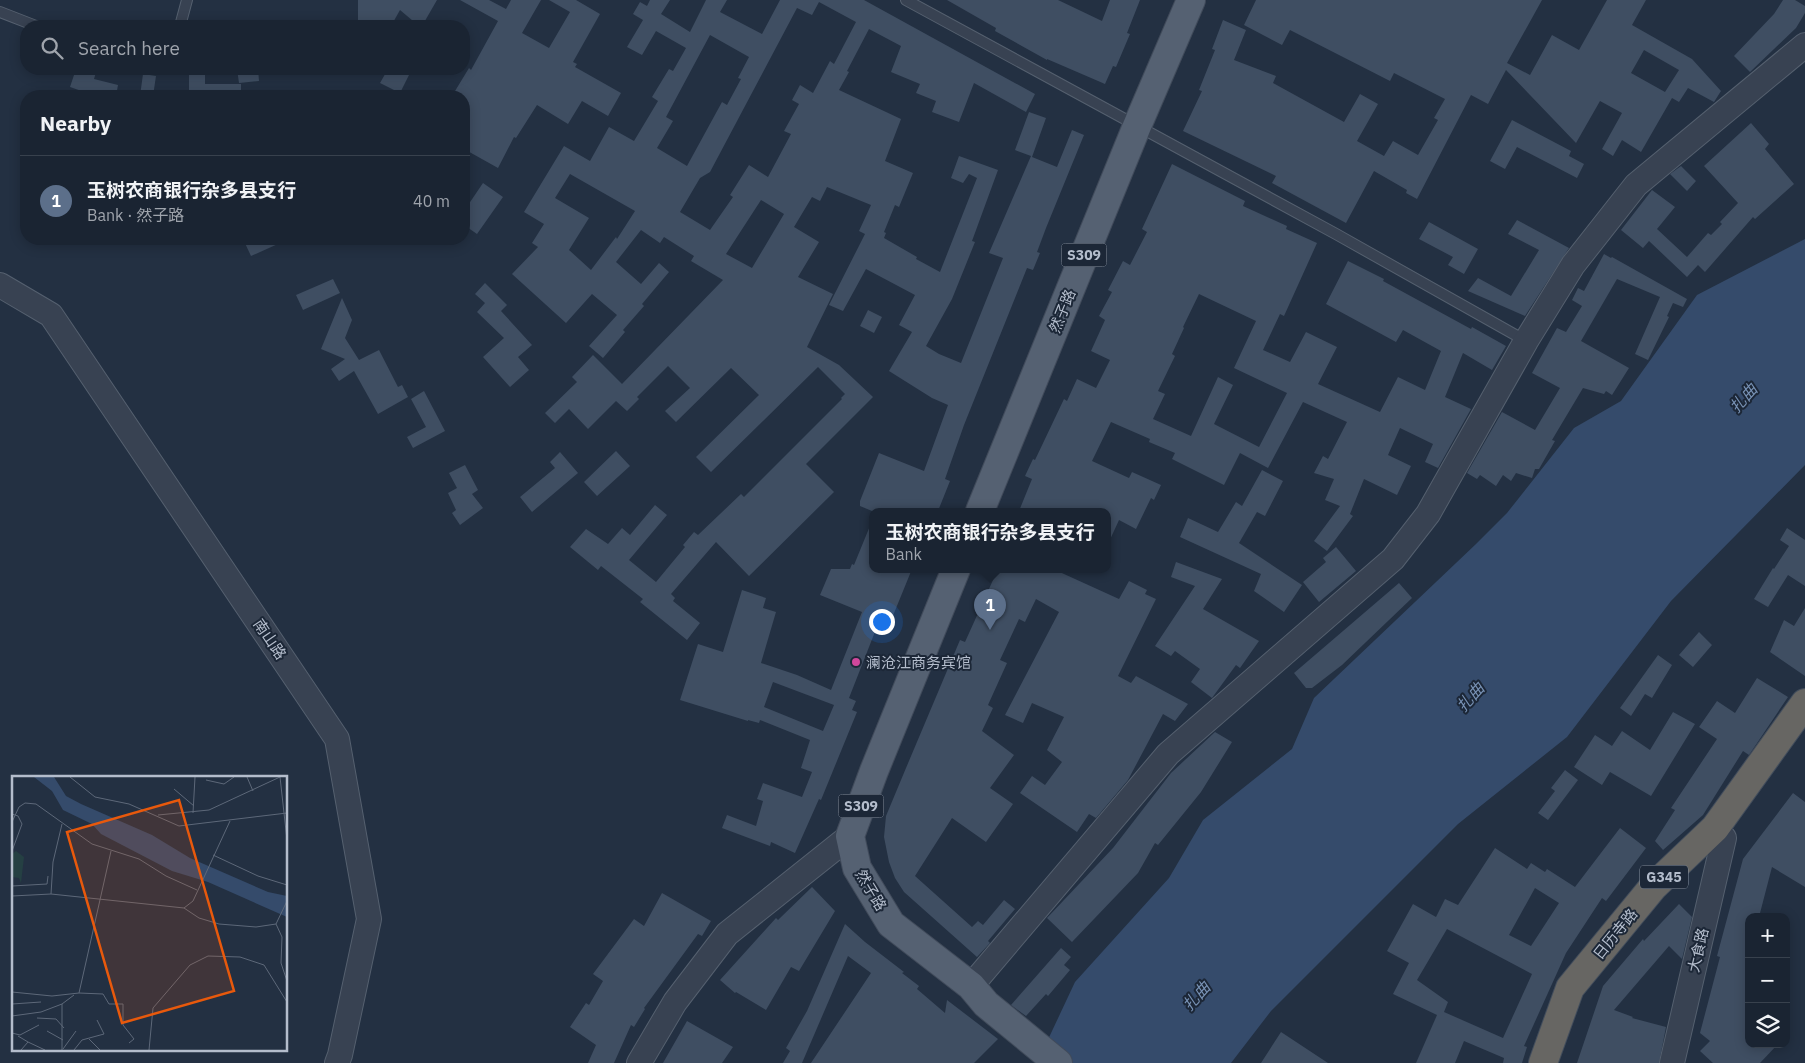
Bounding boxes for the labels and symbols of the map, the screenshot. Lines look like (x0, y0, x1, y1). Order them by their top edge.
road number: S309 (1062, 244, 1106, 266)
street label: 然子路 (1045, 287, 1079, 335)
water label: 扎曲 (1725, 378, 1762, 417)
pin: 1 (974, 589, 1006, 630)
your location (869, 609, 895, 635)
street label: 南山路 (250, 615, 290, 663)
place label: 澜沧江商务宾馆 (866, 653, 971, 672)
marker: 澜沧江商务宾馆 (850, 656, 862, 668)
water label: 扎曲 (1452, 677, 1489, 716)
inset map (12, 776, 288, 1050)
road number: S309 (838, 794, 884, 818)
street label: 然子路 (851, 866, 891, 914)
road number: G345 (1640, 866, 1688, 889)
street label: 日历寺路 (1589, 905, 1641, 963)
street label: 大食路 (1684, 926, 1712, 974)
water label: 扎曲 (1178, 976, 1215, 1015)

